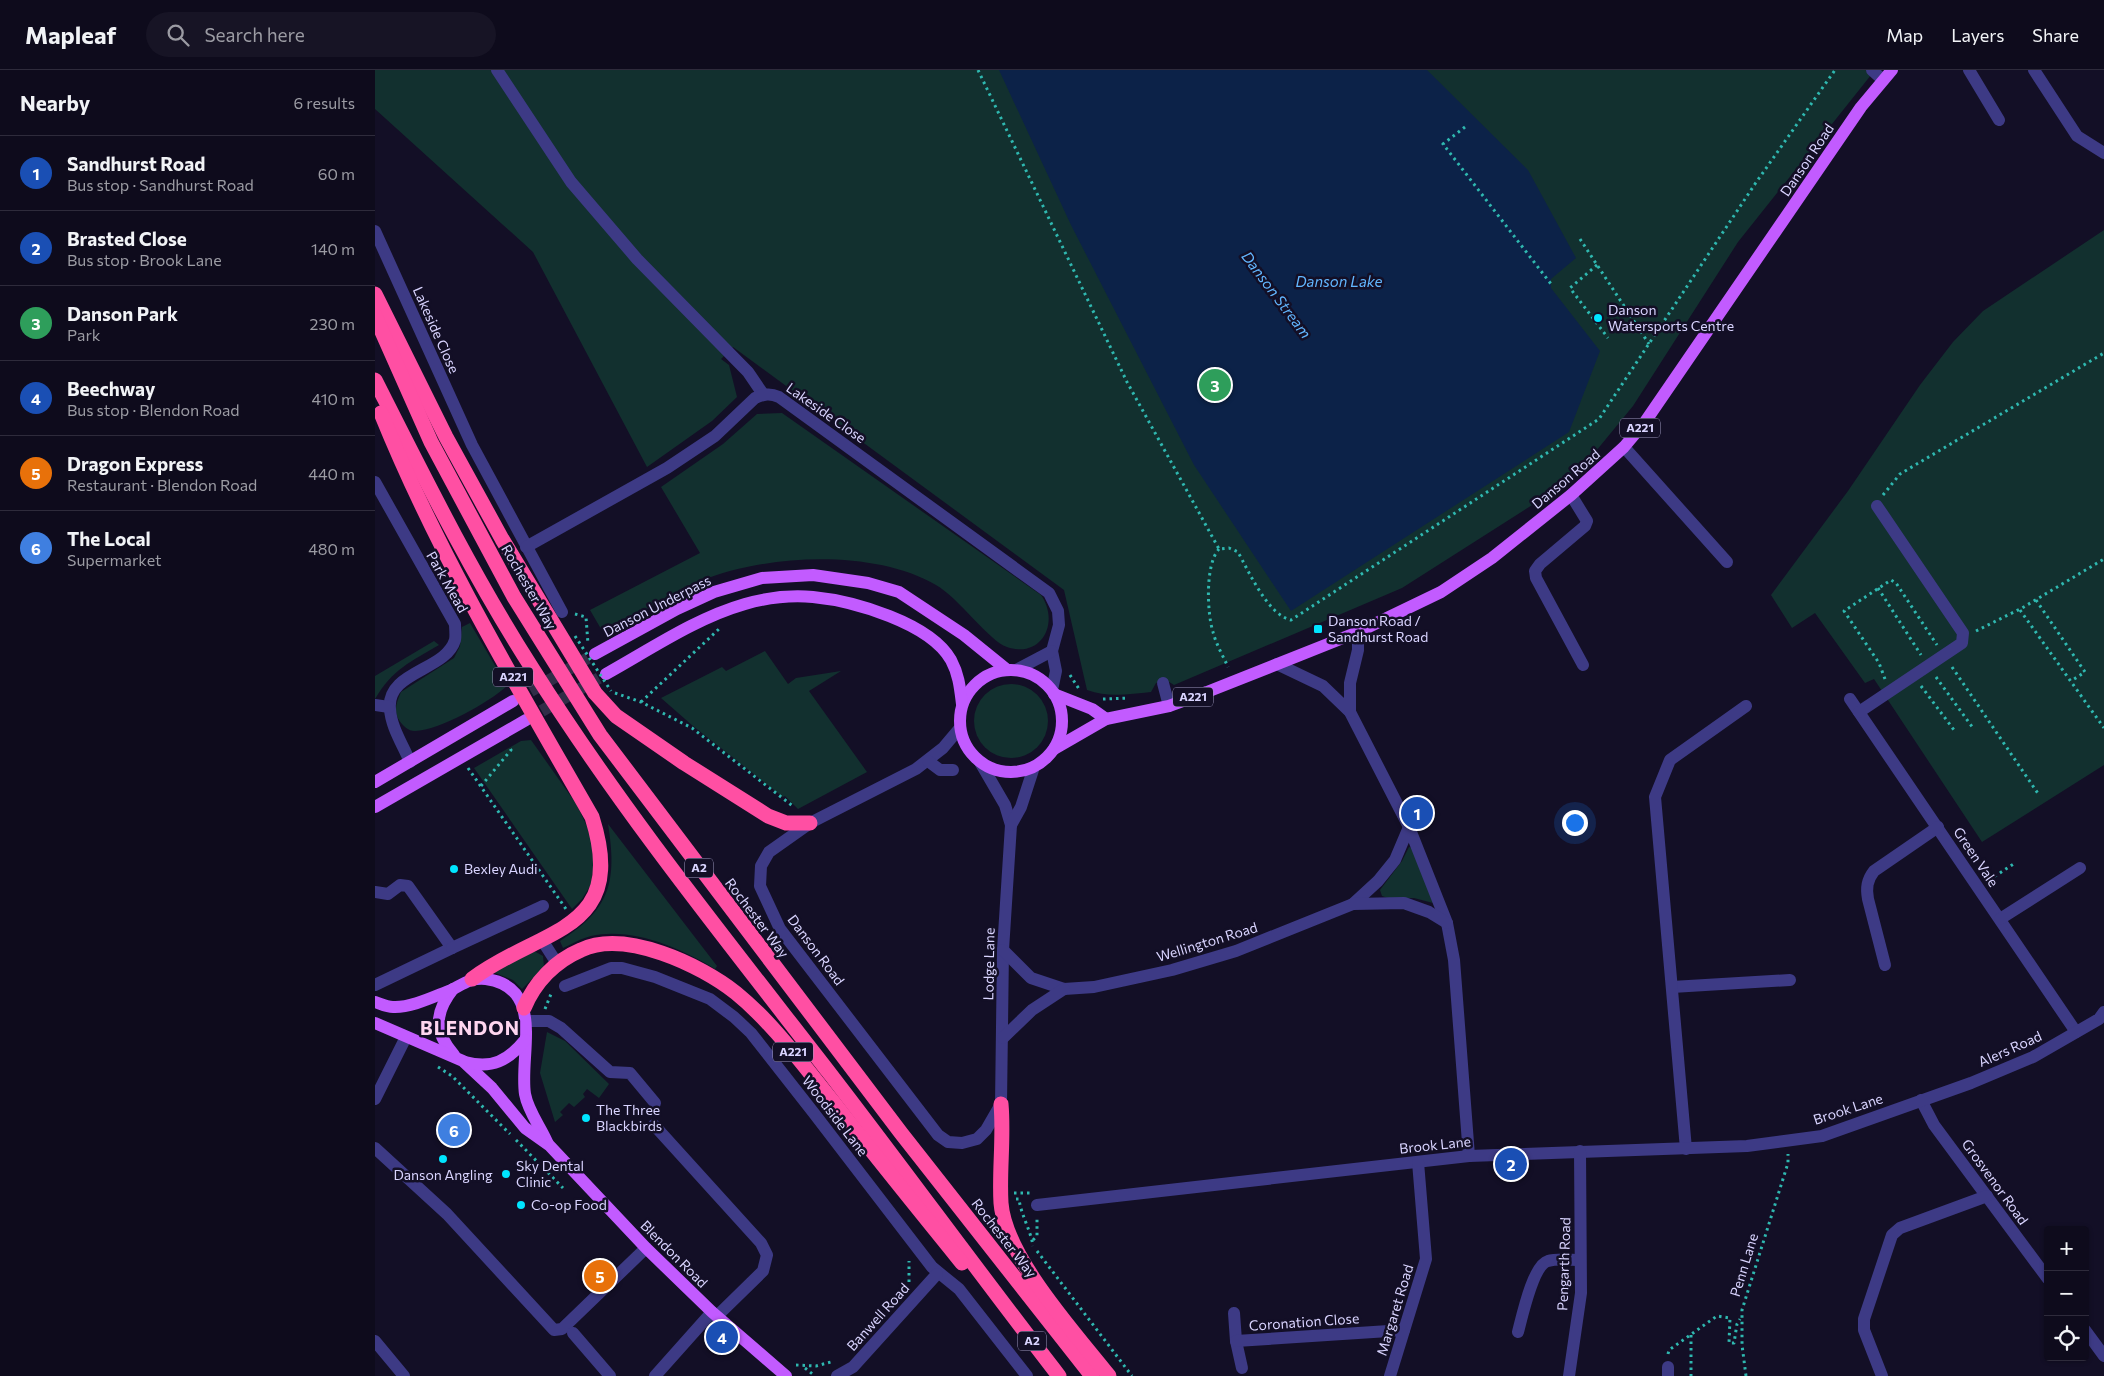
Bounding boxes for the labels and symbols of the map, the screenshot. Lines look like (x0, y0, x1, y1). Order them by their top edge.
street label: Danson Road (1776, 120, 1837, 199)
water label: Danson Stream (1238, 247, 1315, 341)
water label: Danson Lake (1296, 272, 1383, 290)
street label: Lakeside Close (410, 284, 463, 376)
place label: Danson Watersports Centre (1608, 301, 1734, 334)
marker: Danson Watersports Centre (1592, 312, 1604, 324)
pin: 3 (1199, 366, 1231, 404)
street label: Lakeside Close (783, 379, 869, 446)
road number: A221 (1620, 418, 1660, 438)
street label: Danson Road (1528, 445, 1603, 512)
street label: Rochester Way (498, 541, 561, 632)
street label: Park Mead (423, 548, 472, 616)
street label: Danson Underpass (600, 571, 714, 640)
place label: Danson Road / Sandhurst Road (1328, 612, 1428, 645)
marker: Danson Road / Sandhurst Road (1312, 623, 1324, 635)
road number: A221 (493, 668, 533, 686)
road number: A221 (1173, 688, 1213, 706)
pin: 1 (1401, 794, 1433, 832)
your location (1562, 810, 1588, 836)
street label: Green Vale (1950, 824, 2003, 890)
road number: A2 (685, 858, 713, 878)
place label: Bexley Audi (464, 860, 538, 877)
marker: Bexley Audi (448, 863, 460, 875)
street label: Rochester Way (722, 875, 793, 961)
street label: Danson Road (784, 911, 848, 988)
street label: Wellington Road (1154, 918, 1259, 965)
street label: Lodge Lane (979, 927, 998, 1001)
district label: BLENDON (420, 1016, 520, 1039)
street label: Alers Road (1975, 1027, 2044, 1070)
road number: A221 (773, 1042, 813, 1062)
street label: Woodside Lane (799, 1072, 872, 1159)
street label: Brook Lane (1811, 1089, 1885, 1128)
place label: The Three Blackbirds (596, 1101, 662, 1134)
pin: 6 (438, 1111, 470, 1149)
marker: The Three Blackbirds (580, 1112, 592, 1124)
street label: Brook Lane (1398, 1132, 1472, 1157)
street label: Grosvenor Road (1959, 1136, 2032, 1228)
pin: 2 (1495, 1145, 1527, 1183)
marker: Danson Angling (437, 1153, 449, 1165)
place label: Sky Dental Clinic (516, 1157, 584, 1190)
place label: Danson Angling (393, 1166, 493, 1183)
marker: Sky Dental Clinic (500, 1168, 512, 1180)
street label: Rochester Way (968, 1195, 1040, 1280)
place label: Co-op Food (531, 1196, 607, 1213)
marker: Co-op Food (515, 1199, 527, 1211)
street label: Blendon Road (637, 1217, 711, 1291)
street label: Pengarth Road (1553, 1217, 1574, 1311)
street label: Penn Lane (1726, 1231, 1761, 1299)
pin: 5 (584, 1257, 616, 1295)
street label: Margaret Road (1373, 1262, 1417, 1358)
street label: Banwell Road (843, 1279, 912, 1354)
street label: Coronation Close (1248, 1309, 1360, 1334)
pin: 4 (706, 1318, 738, 1356)
road number: A2 (1018, 1332, 1046, 1350)

